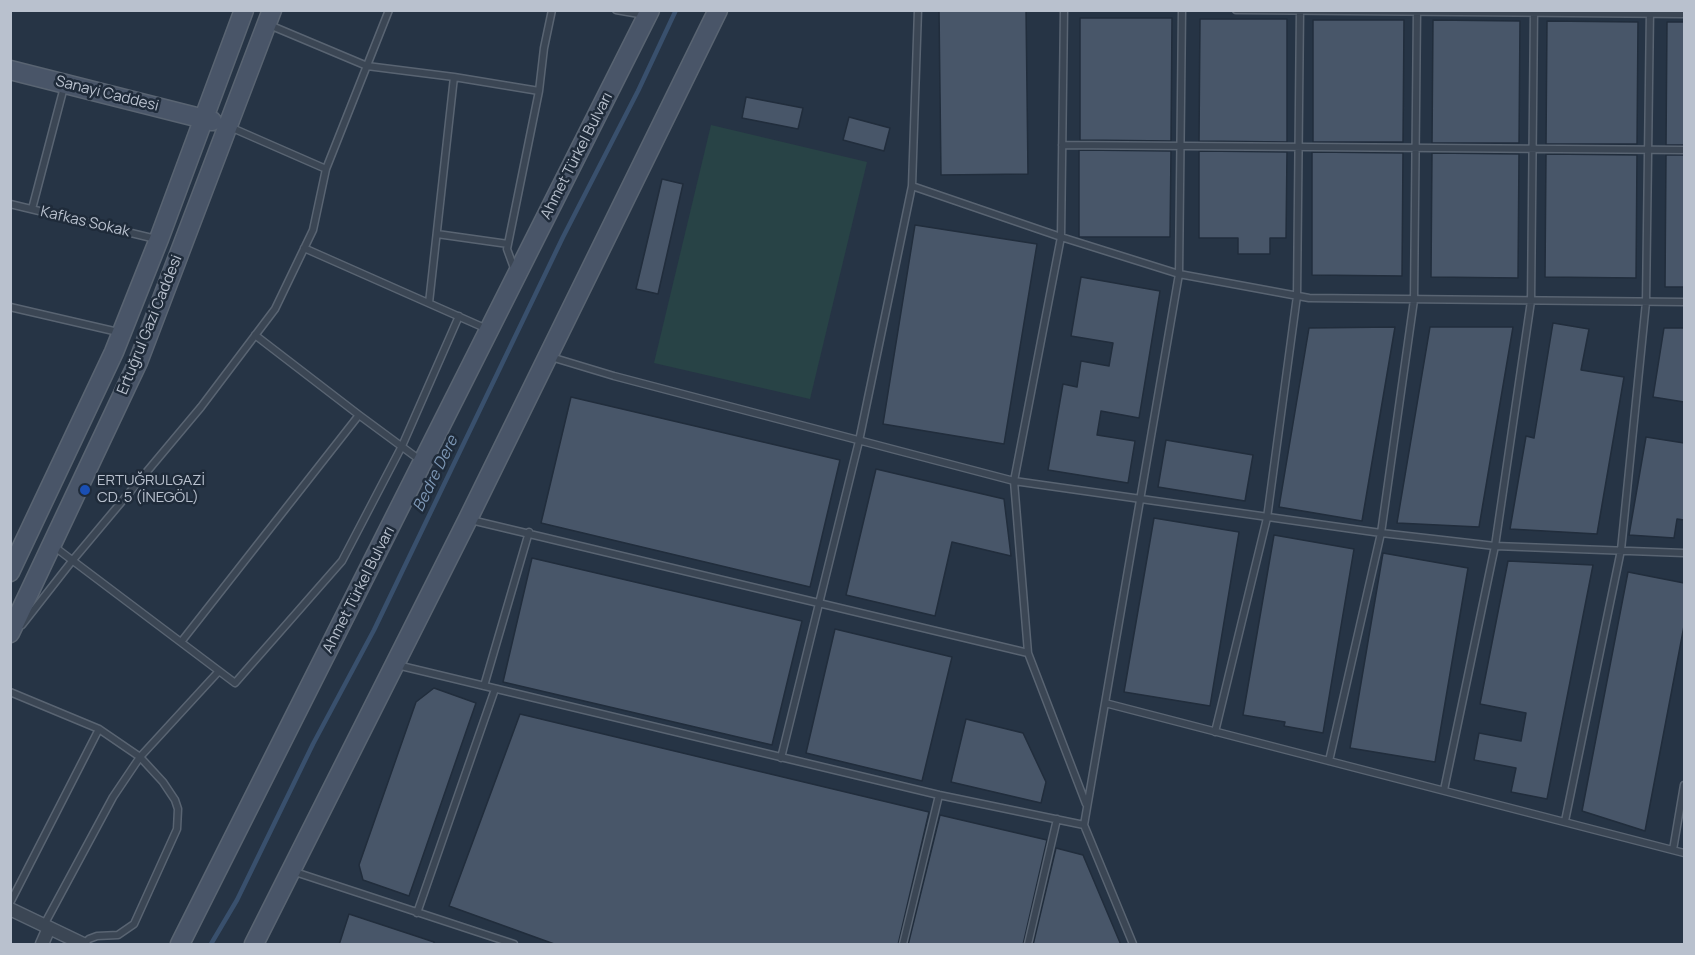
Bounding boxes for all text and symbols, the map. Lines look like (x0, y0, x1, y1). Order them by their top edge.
street label: Sanayi Caddesi (54, 72, 160, 116)
street label: Ahmet Türkel Bulvarı (537, 90, 617, 222)
street label: Kafkas Sokak (39, 203, 131, 241)
street label: Ertuğrul Gazi Caddesi (114, 253, 186, 397)
water label: Bedre Dere (409, 433, 463, 515)
place label: ERTUĞRULGAZİ CD. 5 (İNEGÖL) (97, 472, 205, 507)
marker: ERTUĞRULGAZİ CD. 5 (İNEGÖL) (78, 483, 92, 497)
street label: Ahmet Türkel Bulvarı (319, 524, 399, 656)

